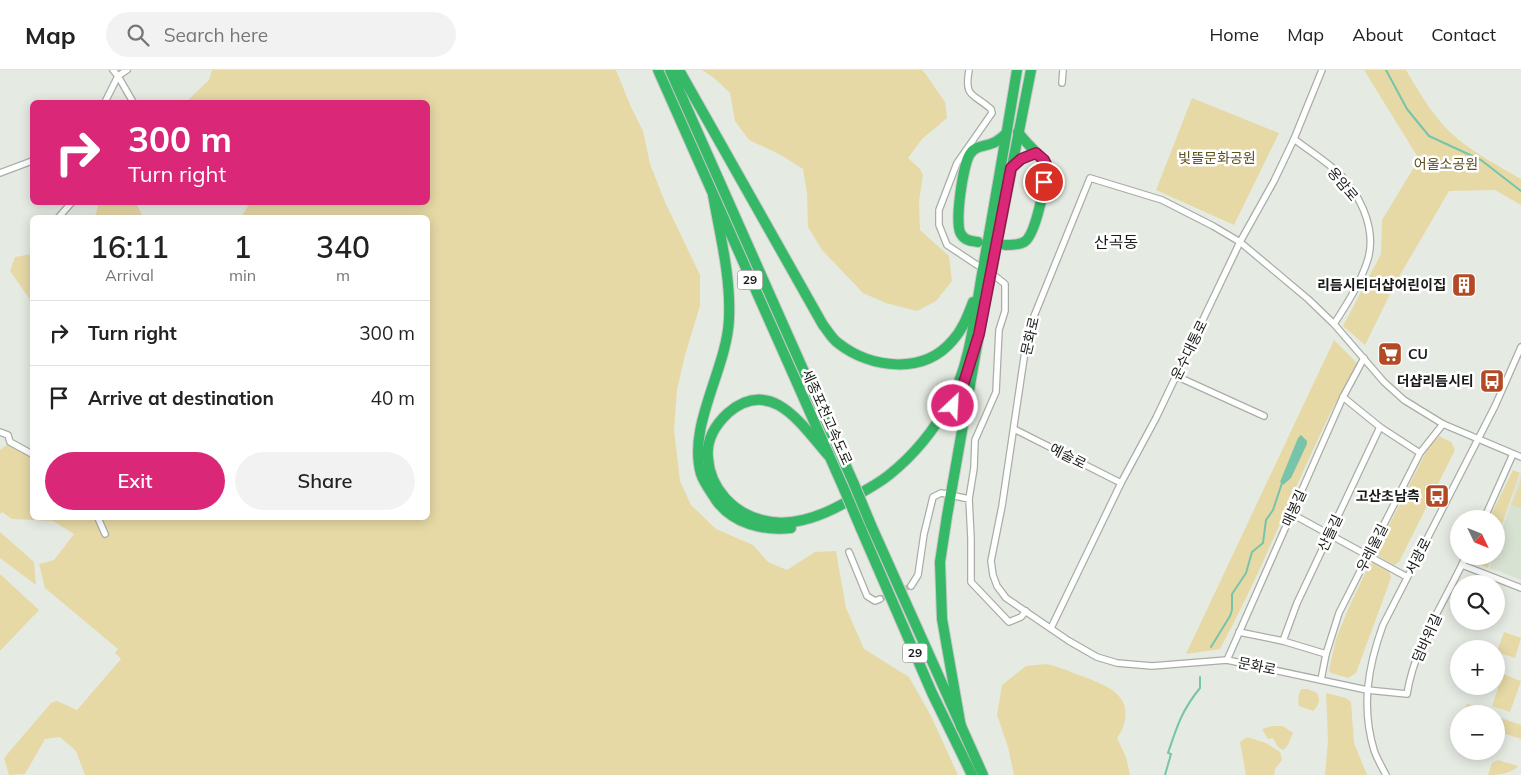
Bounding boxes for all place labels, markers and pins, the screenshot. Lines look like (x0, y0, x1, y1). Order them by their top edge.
pin (1023, 161, 1065, 203)
building icon: 리듬시티더샵어린이집 (1451, 272, 1477, 298)
place label: 리듬시티더샵어린이집 (1317, 276, 1446, 294)
supermarket icon: CU (1377, 341, 1403, 367)
place label: CU (1408, 345, 1428, 363)
bus stop icon: 더샵리듬시티 (1479, 368, 1505, 394)
place label: 더샵리듬시티 (1397, 372, 1474, 390)
bus stop icon: 고산초남측 (1424, 483, 1450, 509)
place label: 고산초남측 (1356, 487, 1420, 505)

